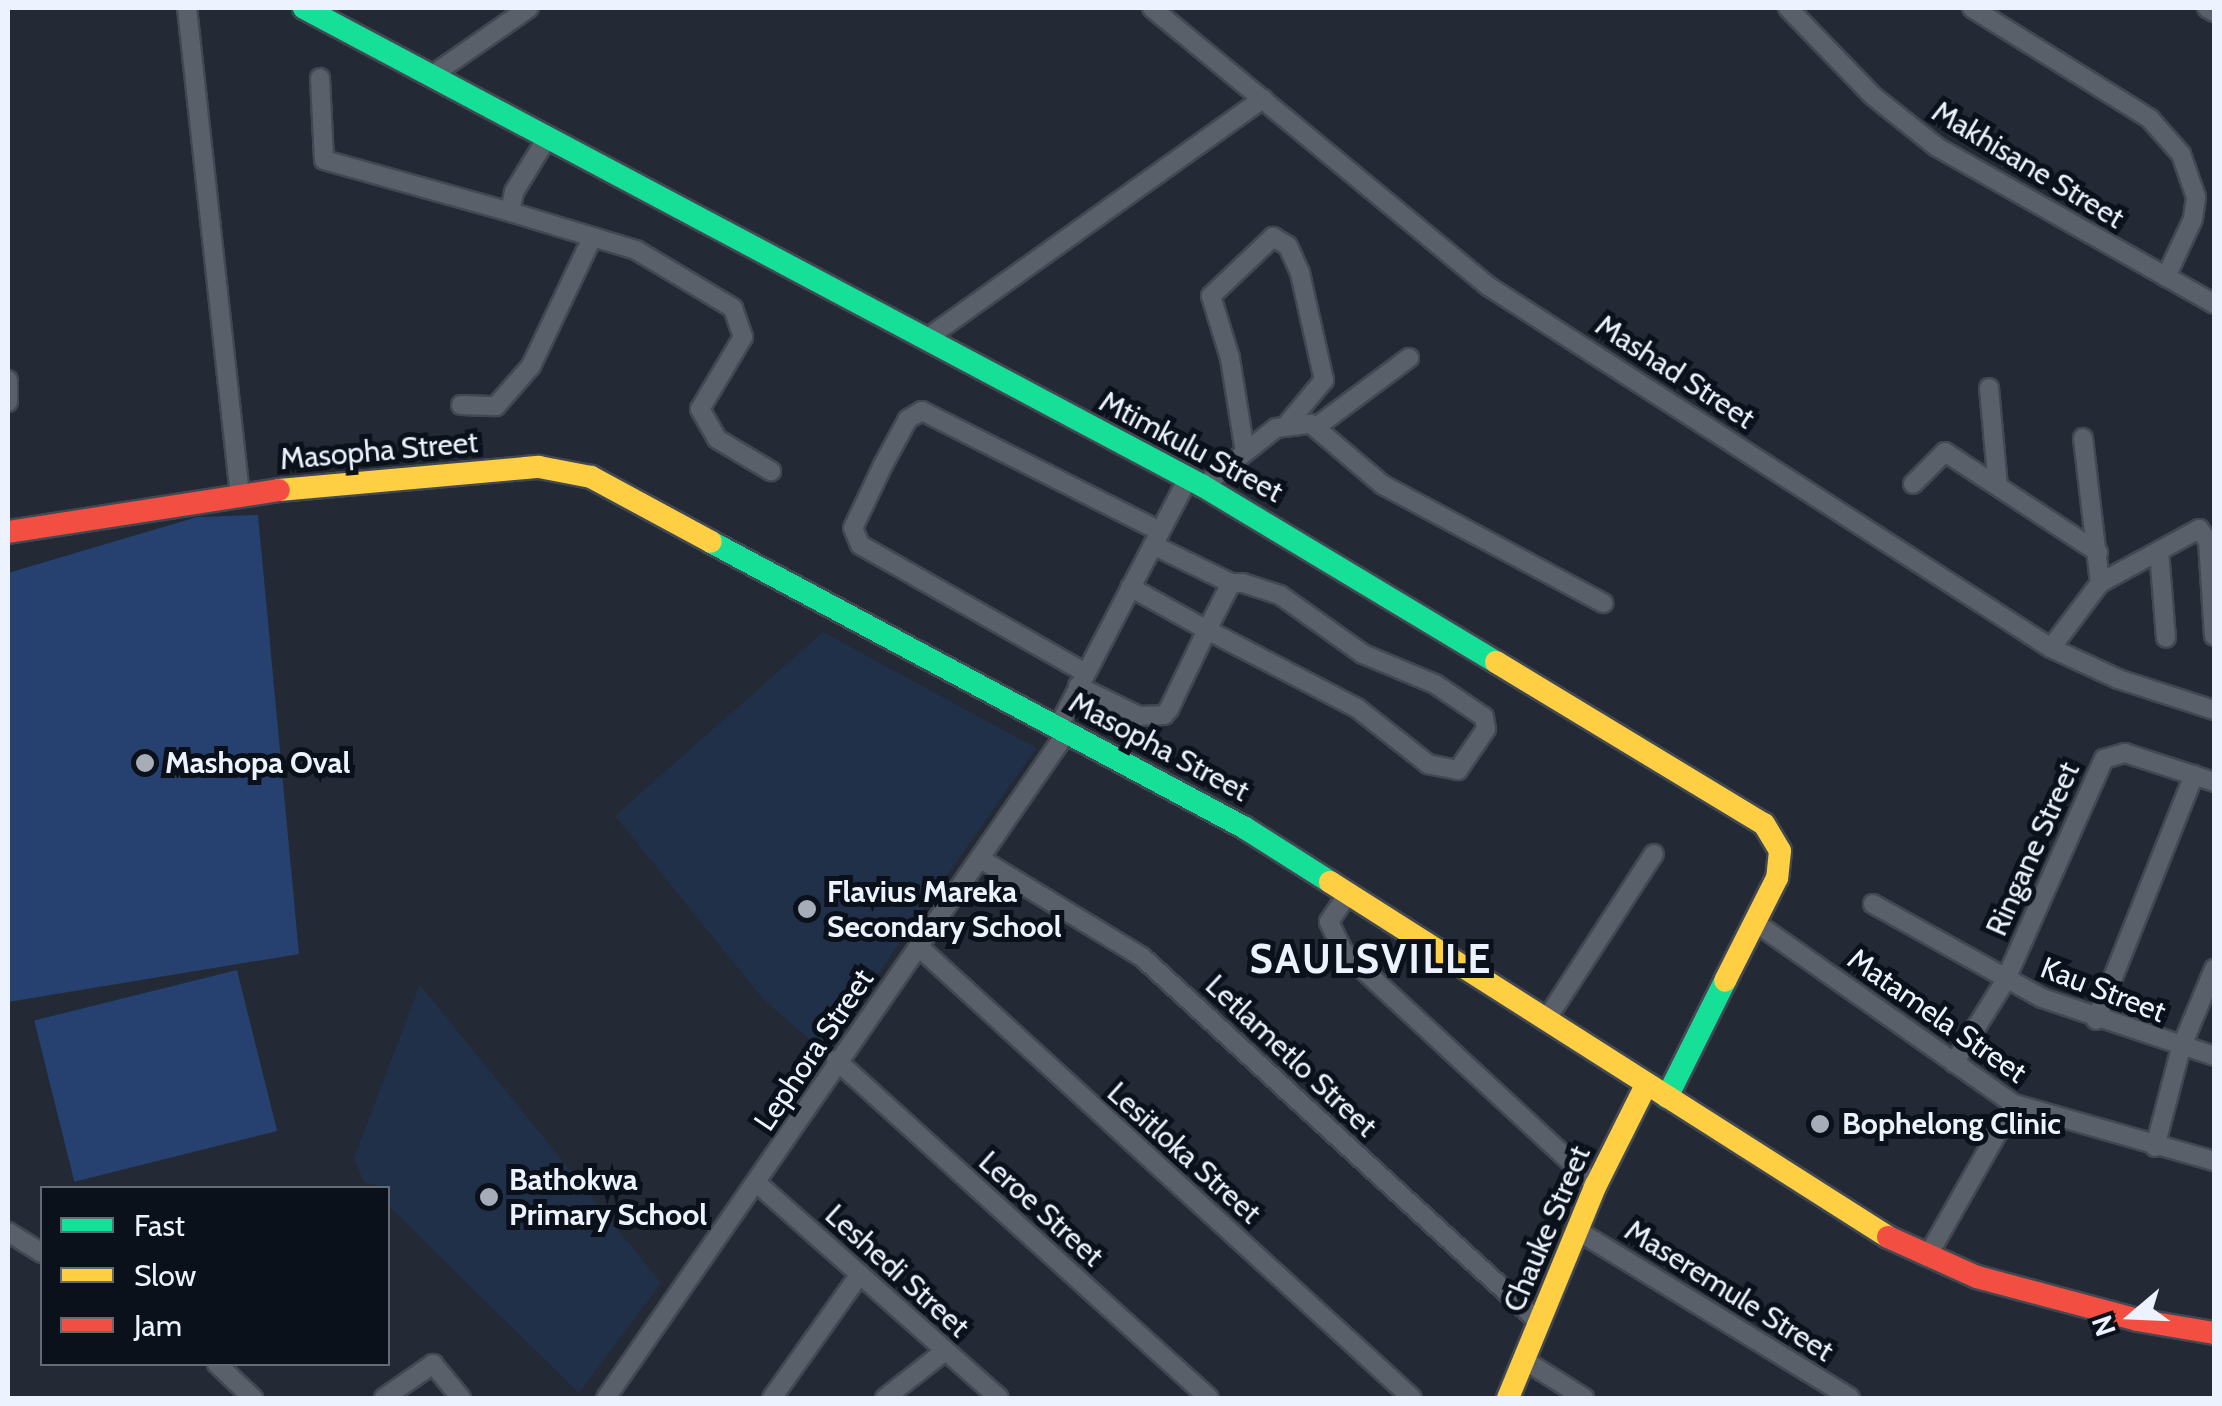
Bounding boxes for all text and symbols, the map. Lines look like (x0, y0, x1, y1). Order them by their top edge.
street label: Makhisane Street (1926, 94, 2130, 236)
street label: Mashad Street (1589, 307, 1761, 437)
street label: Mtimkulu Street (1093, 384, 1289, 510)
street label: Masopha Street (278, 424, 480, 478)
street label: Masopha Street (1063, 684, 1255, 810)
place label: Mashopa Oval (165, 745, 350, 781)
marker: Mashopa Oval (134, 752, 156, 774)
street label: Ringane Street (1979, 757, 2087, 941)
place label: Flavius Mareka Secondary School (827, 874, 1062, 944)
marker: Flavius Mareka Secondary School (796, 898, 818, 920)
district label: SAULSVILLE (1249, 935, 1493, 983)
street label: Matamela Street (1841, 941, 2033, 1091)
street label: Kau Street (2035, 950, 2171, 1030)
street label: Lephora Street (747, 962, 881, 1138)
street label: Letlametlo Street (1198, 968, 1384, 1144)
street label: Lesitloka Street (1100, 1075, 1268, 1231)
place label: Bophelong Clinic (1842, 1106, 2061, 1142)
marker: Bophelong Clinic (1807, 1111, 1833, 1137)
street label: Chauke Street (1496, 1141, 1598, 1317)
street label: Leroe Street (971, 1144, 1111, 1274)
place label: Bathokwa Primary School (509, 1162, 707, 1232)
legend (40, 1186, 390, 1366)
marker: Bathokwa Primary School (478, 1186, 500, 1208)
street label: Leshedi Street (818, 1197, 976, 1345)
text: Fast (134, 1207, 185, 1244)
street label: Maseremule Street (1618, 1212, 1840, 1370)
text: Slow (134, 1257, 196, 1294)
north arrow (2082, 1266, 2182, 1366)
text: Jam (134, 1307, 182, 1344)
text: N (2084, 1311, 2123, 1341)

